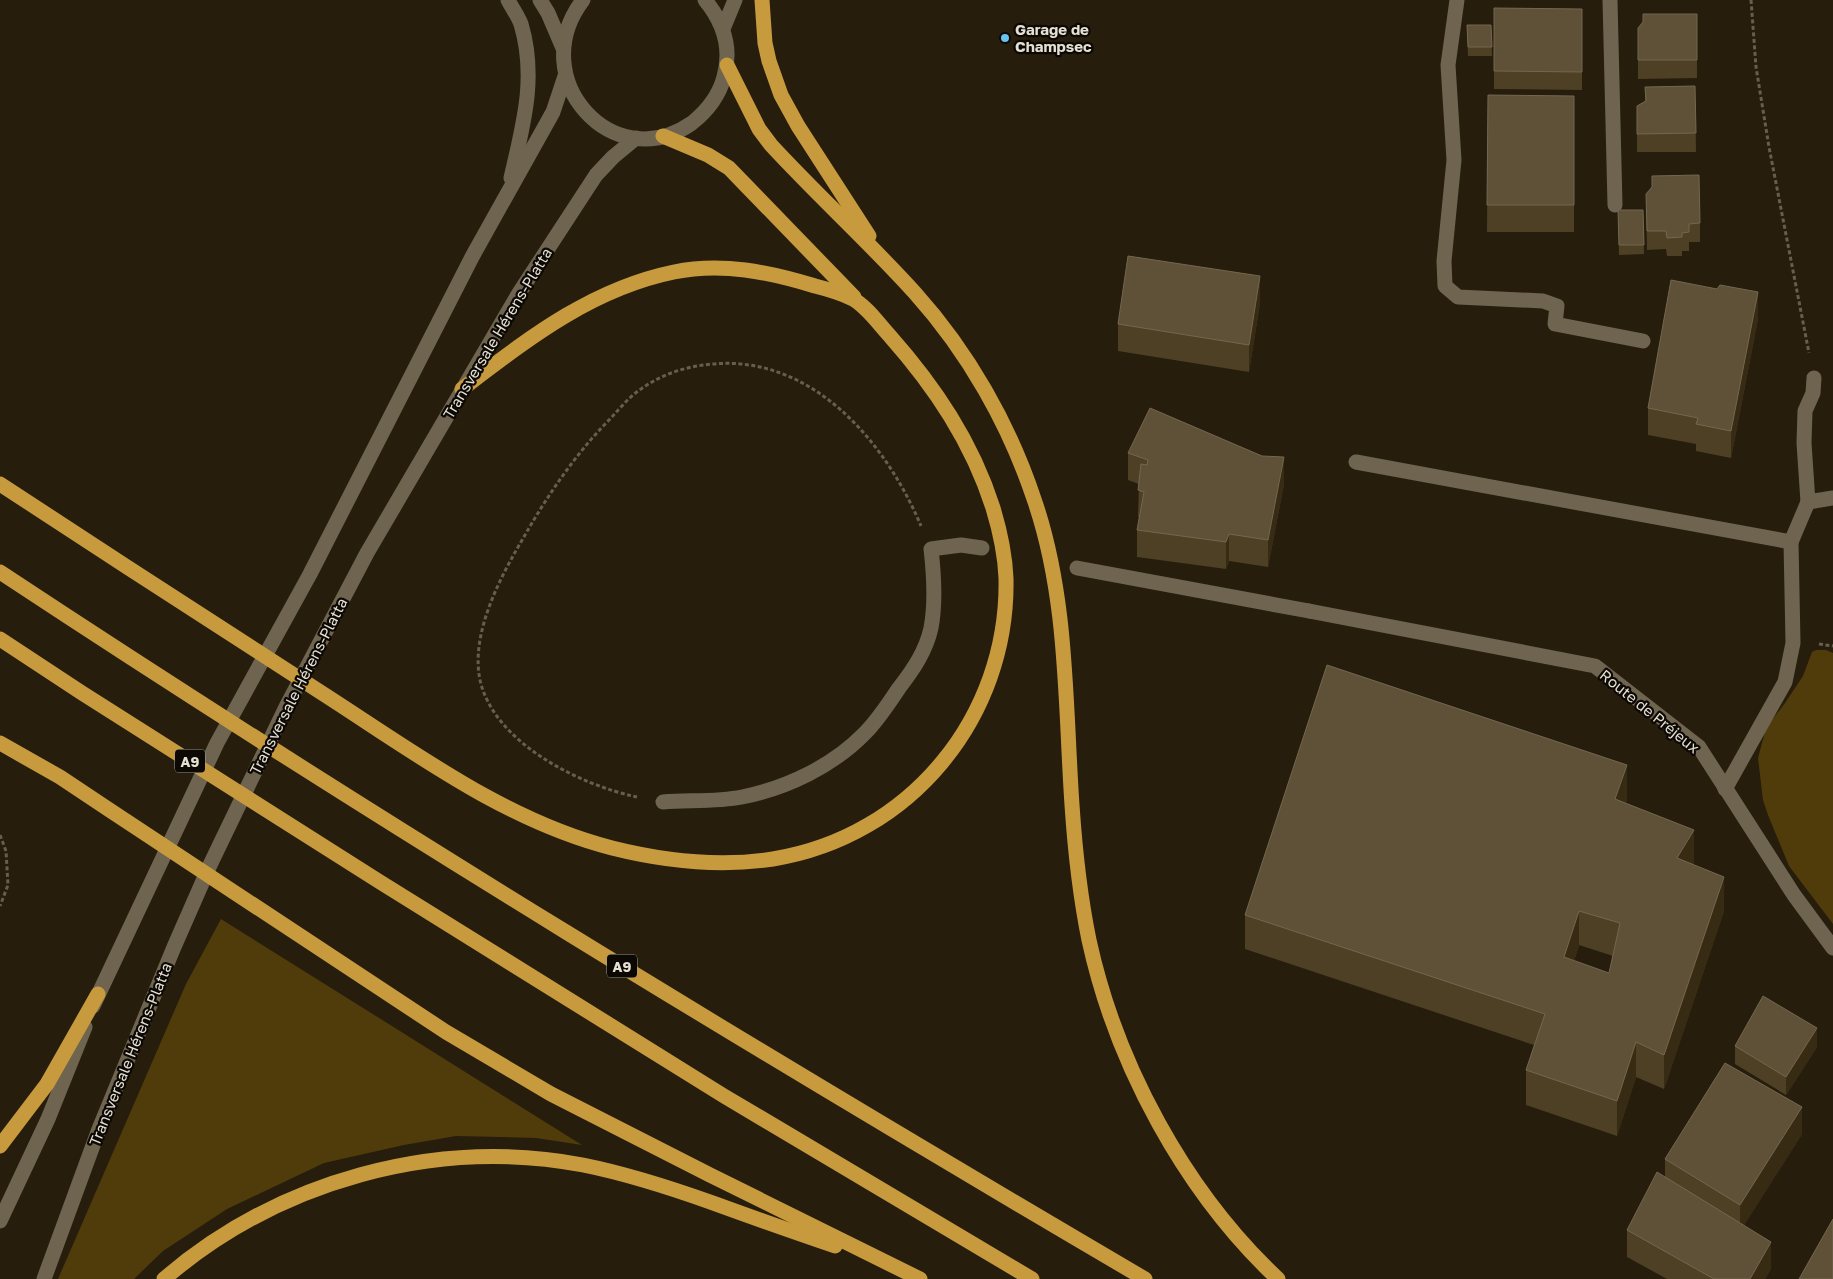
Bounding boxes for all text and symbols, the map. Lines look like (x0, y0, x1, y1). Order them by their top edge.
place label: Garage de Champsec (1015, 20, 1092, 55)
marker: Garage de Champsec (999, 32, 1011, 44)
street label: Transversale Hérens-Platta (439, 244, 555, 422)
street label: Transversale Hérens-Platta (245, 595, 351, 777)
street label: Route de Préjeux (1597, 665, 1703, 757)
road number: A9 (175, 749, 205, 772)
road number: A9 (607, 954, 637, 978)
street label: Transversale Hérens-Platta (85, 960, 175, 1148)

